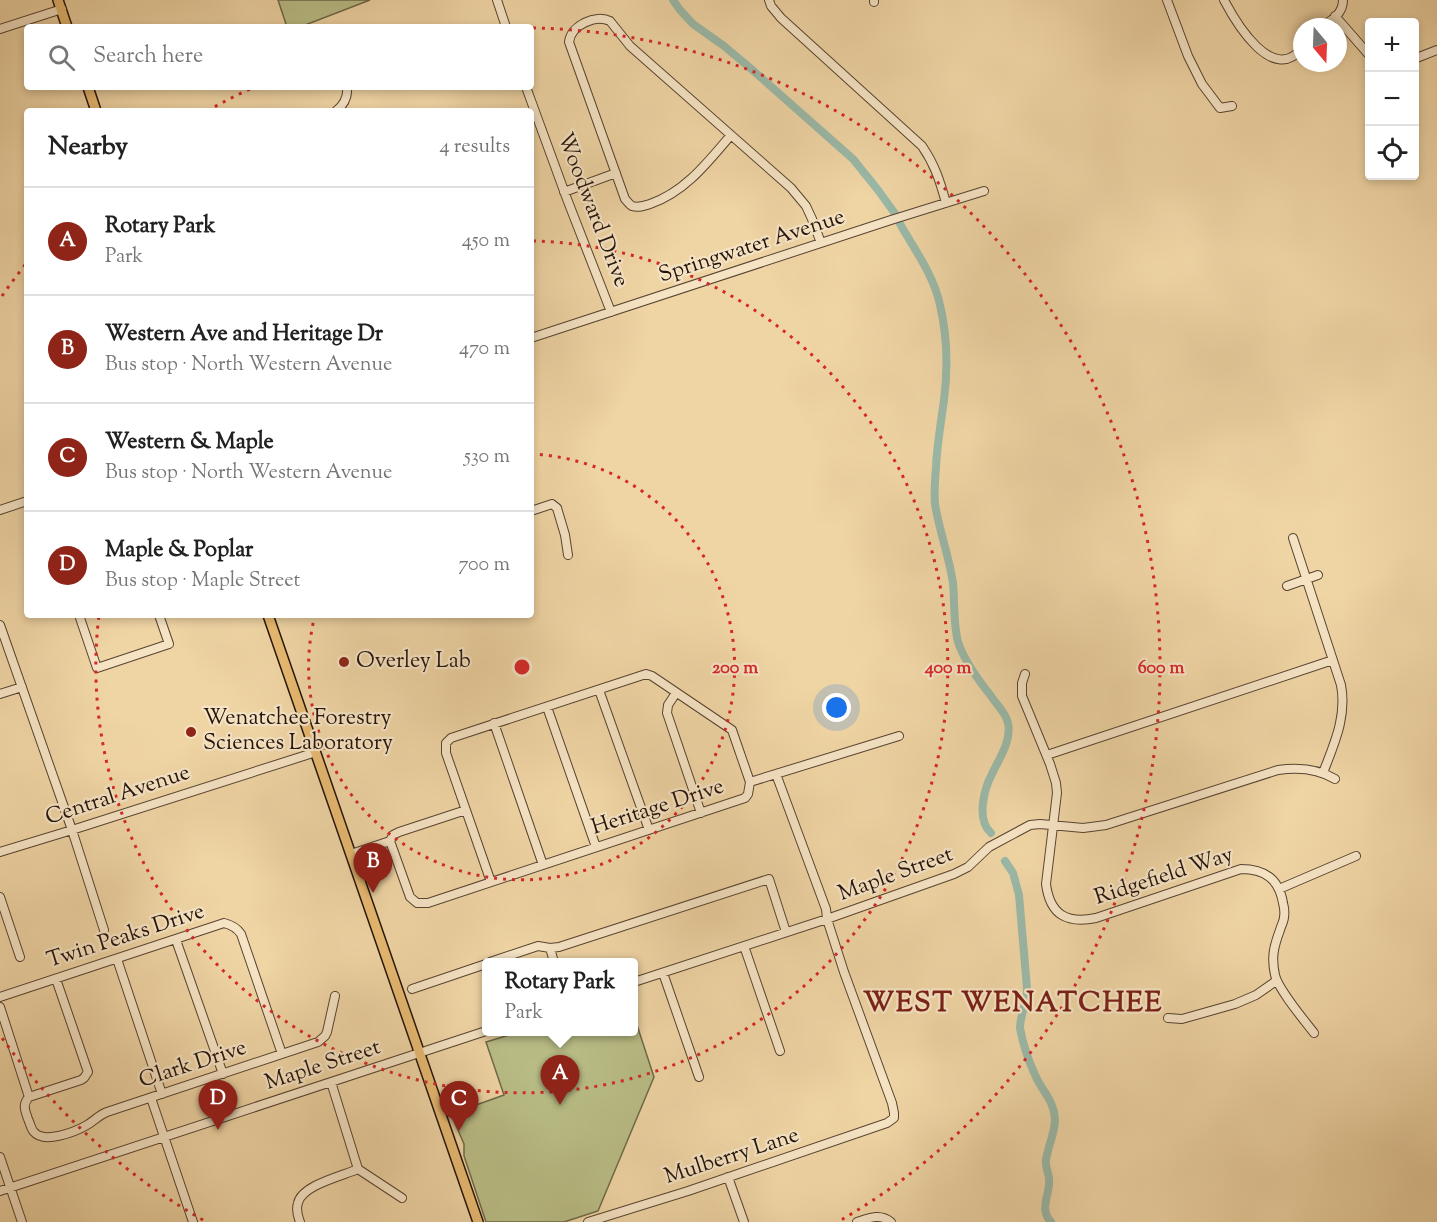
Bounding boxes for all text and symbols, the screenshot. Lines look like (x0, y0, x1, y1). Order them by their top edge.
north arrow (1293, 18, 1347, 72)
map controls (1365, 18, 1419, 180)
button: + (1365, 18, 1419, 72)
search box (24, 24, 534, 90)
icon: search (45, 41, 78, 74)
text: Search here (93, 41, 203, 73)
button: − (1365, 72, 1419, 126)
button: locate (1365, 126, 1419, 180)
street label: Woodward Drive (548, 128, 636, 292)
text: Nearby (48, 129, 128, 166)
text: 4 results (439, 133, 510, 162)
street label: Springwater Avenue (655, 202, 849, 292)
text: Rotary Park (105, 211, 215, 243)
text: A (59, 227, 76, 256)
text: 450 m (462, 227, 510, 256)
text: Park (105, 243, 143, 272)
text: Western Ave and Heritage Dr (105, 319, 383, 351)
text: B (61, 335, 74, 364)
text: 470 m (459, 335, 510, 364)
text: Bus stop · North Western Avenue (105, 351, 392, 380)
text: Western & Maple (105, 427, 274, 459)
text: C (59, 443, 76, 472)
text: 530 m (464, 443, 510, 472)
text: Bus stop · North Western Avenue (105, 459, 392, 488)
text: Maple & Poplar (105, 535, 253, 567)
text: D (60, 551, 75, 580)
text: 700 m (458, 551, 510, 580)
text: Bus stop · Maple Street (105, 567, 300, 596)
place label: Overley Lab (356, 646, 471, 678)
marker: Overley Lab (337, 655, 351, 669)
text: 200 m (712, 656, 758, 682)
text: 400 m (924, 656, 971, 682)
text: 600 m (1138, 656, 1184, 682)
centre of rings (512, 657, 532, 677)
your location (822, 693, 851, 722)
place label: Wenatchee Forestry Sciences Laboratory (203, 703, 393, 760)
marker: Wenatchee Forestry Sciences Laboratory (184, 725, 198, 739)
street label: Central Avenue (42, 758, 194, 834)
street label: Heritage Drive (587, 771, 729, 845)
street label: Maple Street (834, 839, 958, 911)
street label: Ridgefield Way (1091, 840, 1237, 914)
pin: B (354, 844, 392, 893)
street label: Twin Peaks Drive (43, 896, 209, 978)
popup (482, 958, 638, 1036)
text: Rotary Park (505, 967, 615, 999)
district label: WEST WENATCHEE (863, 984, 1163, 1024)
text: Park (505, 999, 543, 1028)
street label: Maple Street (261, 1032, 385, 1100)
street label: Clark Drive (135, 1033, 251, 1097)
pin: A (540, 1056, 580, 1105)
pin: D (198, 1080, 238, 1130)
pin: C (440, 1082, 478, 1131)
street label: Mulberry Lane (661, 1120, 803, 1194)

